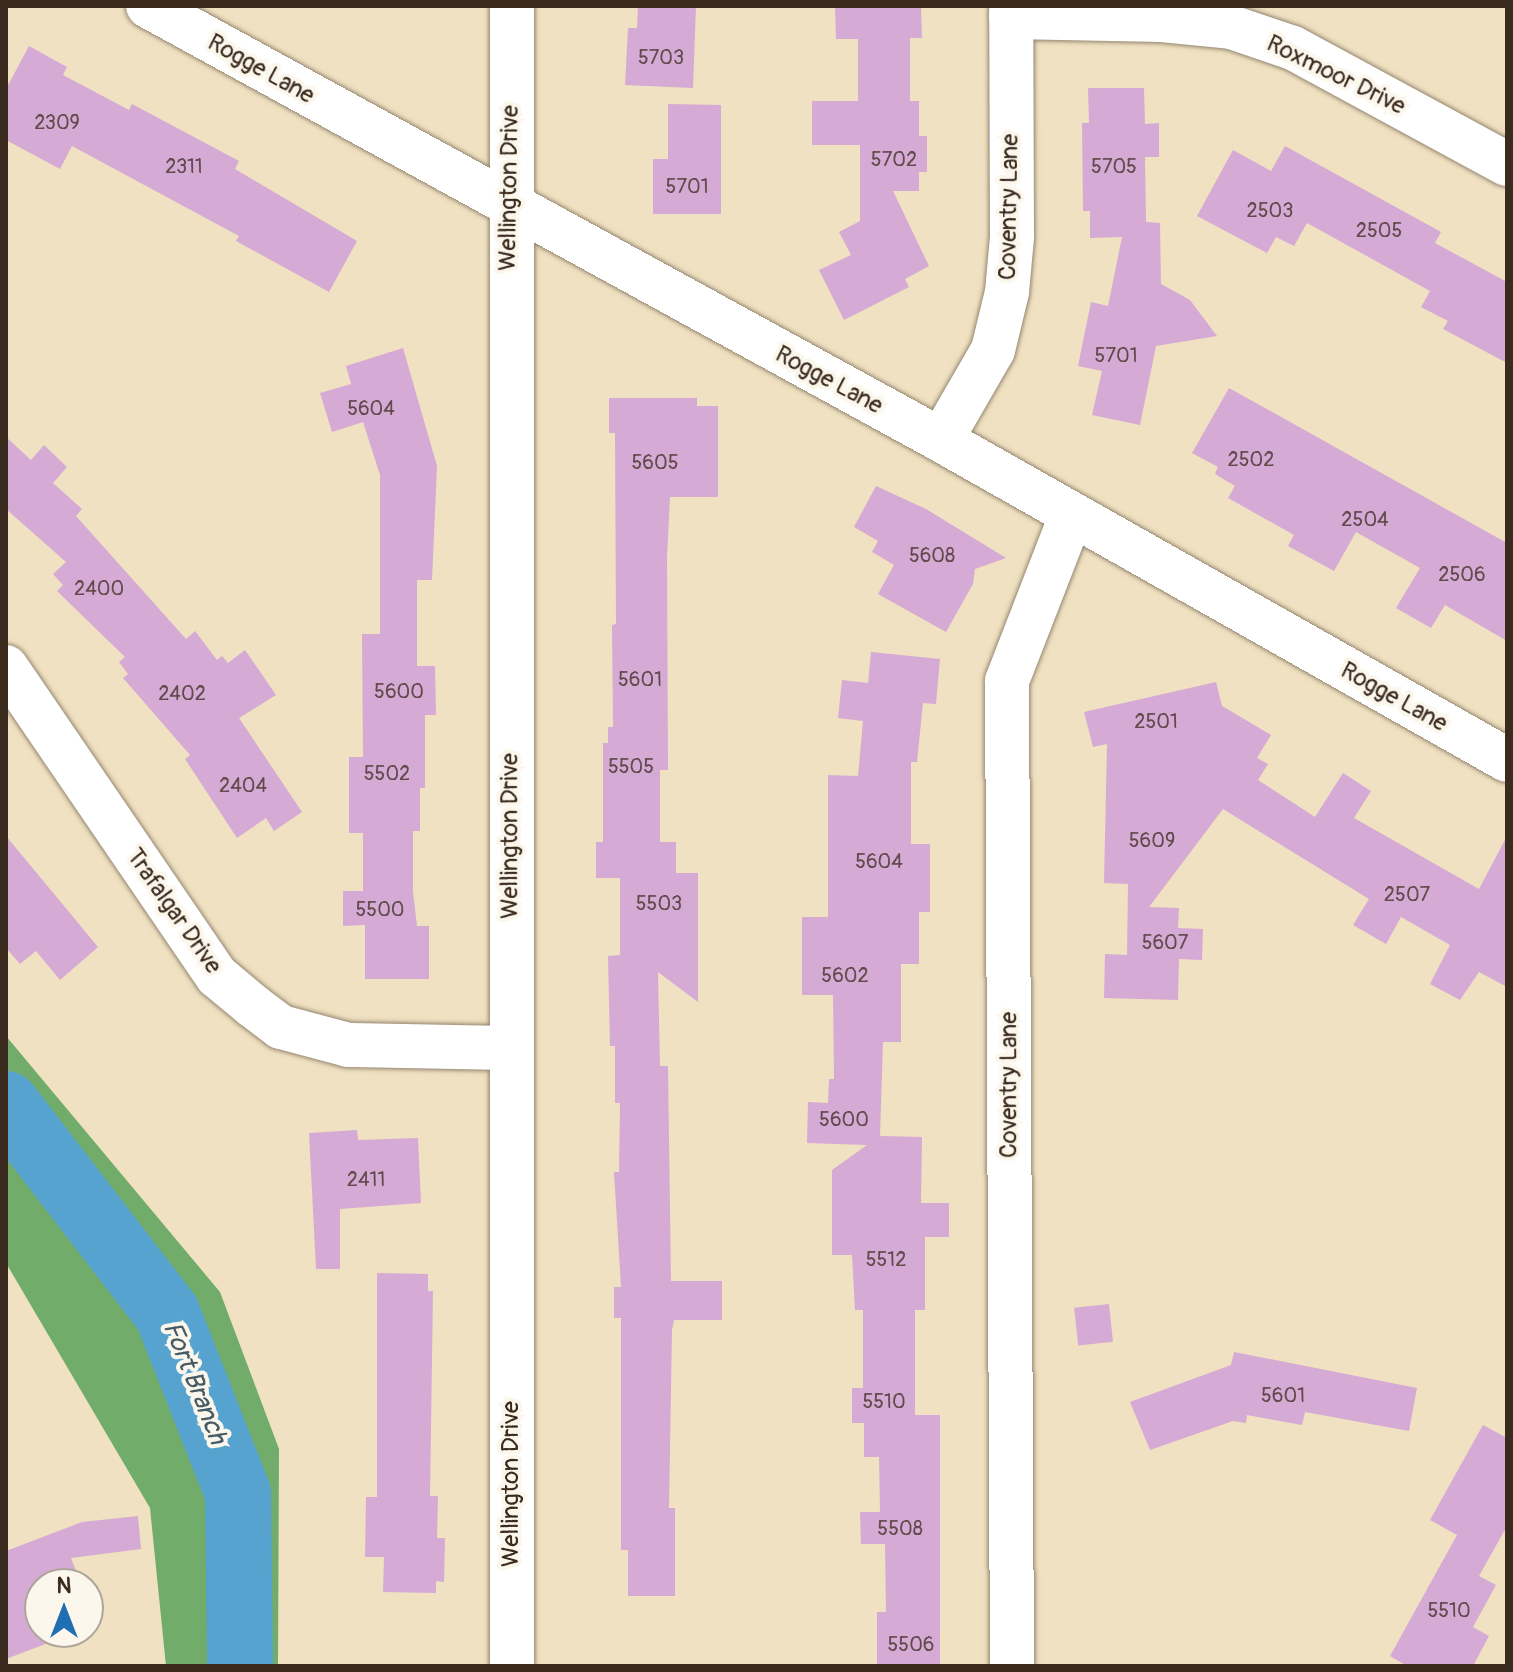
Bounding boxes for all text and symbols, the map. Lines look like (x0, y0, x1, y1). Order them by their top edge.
street label: Rogge Lane (203, 28, 319, 110)
street label: Roxmoor Drive (1262, 29, 1410, 121)
house number: 5703 (638, 45, 684, 69)
street label: Wellington Drive (493, 105, 525, 271)
house number: 2309 (34, 110, 80, 134)
street label: Coventry Lane (993, 134, 1025, 280)
house number: 5702 (871, 147, 917, 171)
house number: 2311 (165, 154, 203, 178)
house number: 5705 (1091, 154, 1137, 178)
house number: 5701 (666, 174, 708, 198)
house number: 2503 (1247, 198, 1293, 222)
house number: 2505 (1356, 218, 1402, 242)
street label: Rogge Lane (770, 340, 888, 420)
house number: 5701 (1095, 343, 1137, 367)
house number: 5604 (347, 396, 395, 420)
house number: 2502 (1228, 447, 1274, 471)
house number: 5605 (632, 450, 678, 474)
house number: 2504 (1341, 507, 1389, 531)
house number: 5608 (909, 543, 955, 567)
house number: 2506 (1438, 562, 1486, 586)
house number: 2400 (74, 576, 124, 600)
street label: Rogge Lane (1336, 656, 1452, 738)
house number: 5601 (618, 667, 662, 691)
house number: 5600 (374, 679, 424, 703)
house number: 2402 (158, 681, 206, 705)
house number: 2501 (1134, 709, 1178, 733)
street label: Wellington Drive (496, 753, 524, 919)
house number: 5505 (608, 754, 654, 778)
house number: 5502 (364, 761, 410, 785)
house number: 2404 (219, 773, 267, 797)
house number: 5609 (1129, 828, 1175, 852)
street label: Trafalgar Drive (120, 843, 228, 979)
house number: 5604 (855, 849, 903, 873)
house number: 2507 (1384, 882, 1430, 906)
house number: 5503 (636, 891, 682, 915)
house number: 5500 (356, 897, 404, 921)
house number: 5607 (1142, 930, 1188, 954)
house number: 5602 (821, 963, 869, 987)
street label: Coventry Lane (995, 1012, 1023, 1158)
house number: 5600 (819, 1107, 869, 1131)
house number: 2411 (347, 1167, 385, 1191)
house number: 5512 (866, 1247, 906, 1271)
water label: Fort Branch (155, 1317, 233, 1449)
house number: 5601 (1261, 1383, 1305, 1407)
house number: 5510 (862, 1389, 906, 1413)
street label: Wellington Drive (497, 1401, 525, 1567)
house number: 5508 (877, 1516, 923, 1540)
north arrow (24, 1568, 104, 1648)
text: N (57, 1572, 71, 1600)
house number: 5510 (1427, 1598, 1471, 1622)
house number: 5506 (888, 1632, 934, 1656)

